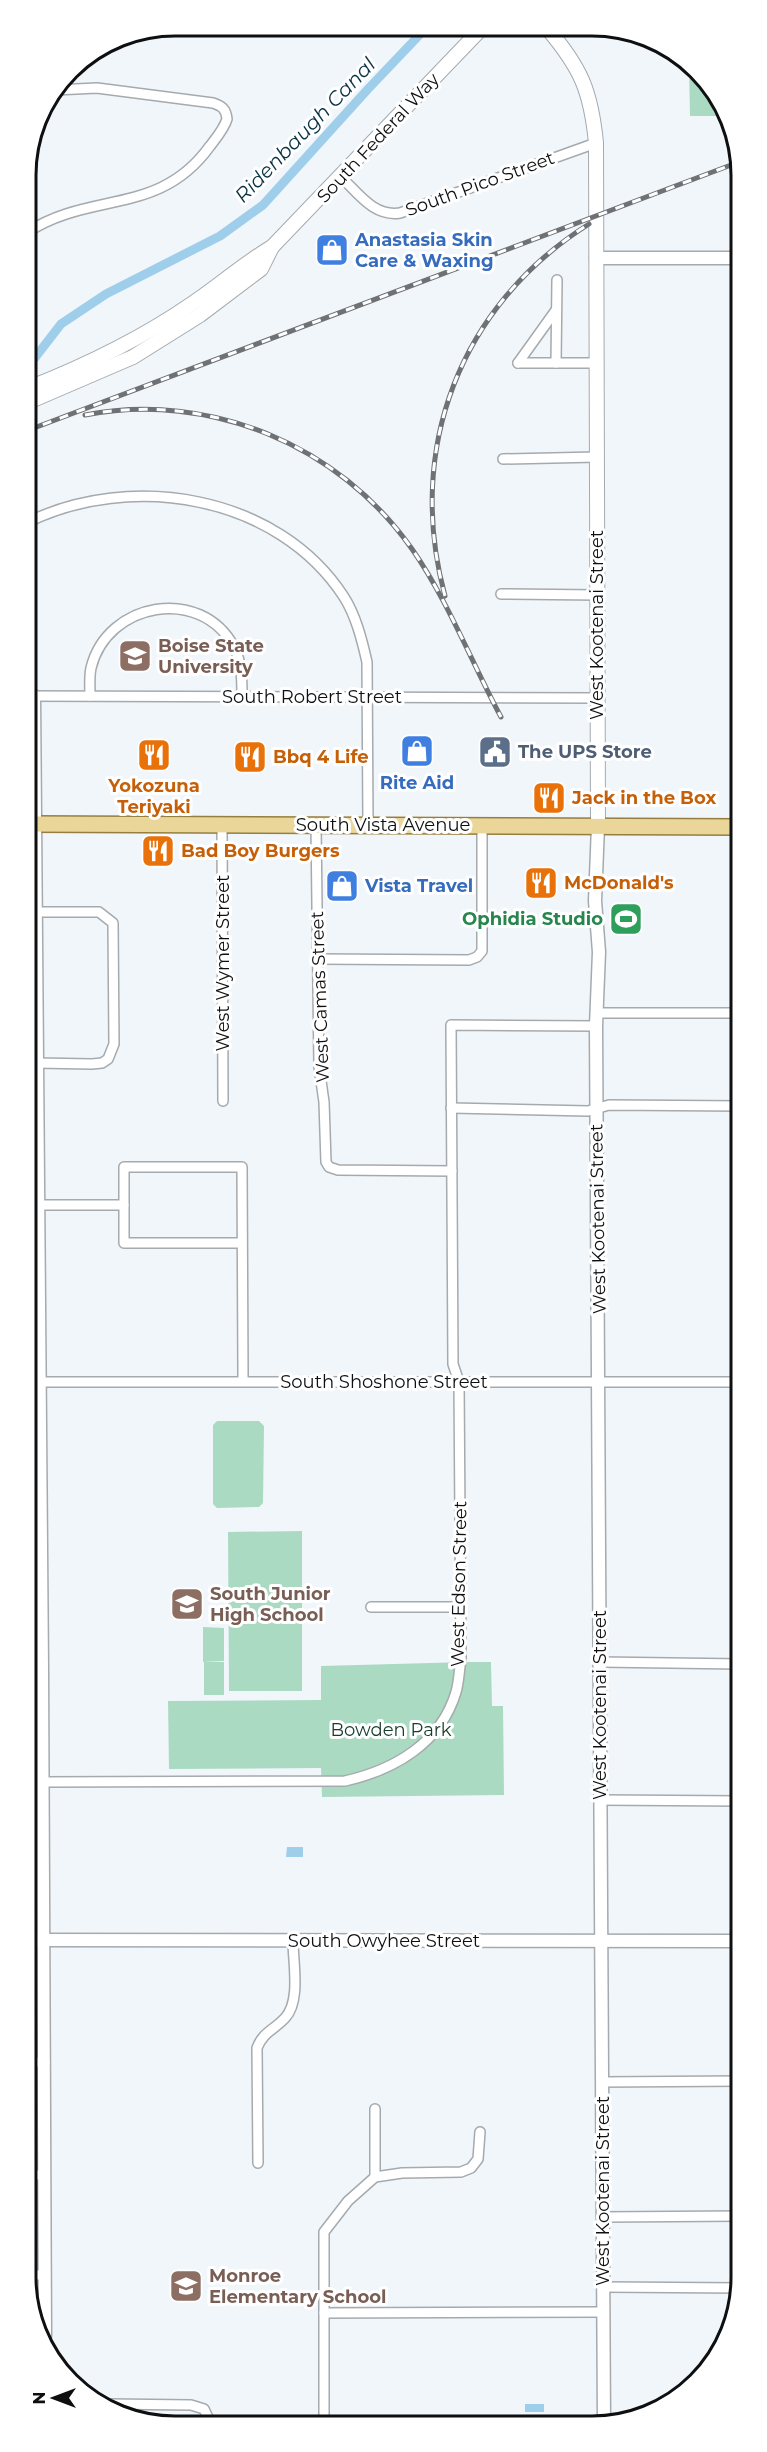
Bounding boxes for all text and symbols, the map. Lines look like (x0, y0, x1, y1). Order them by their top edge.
water label: Ridenbaugh Canal (230, 52, 381, 207)
street label: South Federal Way (312, 68, 444, 207)
street label: South Pico Street (403, 147, 557, 221)
place label: Anastasia Skin Care & Waxing (354, 229, 494, 272)
shop icon: Anastasia Skin Care & Waxing (314, 232, 350, 268)
street label: West Kootenai Street (586, 530, 608, 720)
place label: Boise State University (158, 635, 264, 678)
school or university icon: Boise State University (117, 638, 153, 674)
street label: South Robert Street (222, 686, 402, 708)
shop icon: Rite Aid (399, 733, 435, 769)
public building icon: The UPS Store (477, 734, 513, 770)
restaurant icon: Yokozuna Teriyaki (136, 737, 172, 773)
restaurant icon: Bbq 4 Life (232, 739, 268, 775)
place label: The UPS Store (518, 741, 652, 763)
place label: Bbq 4 Life (273, 746, 369, 768)
place label: Rite Aid (380, 772, 454, 794)
place label: Yokozuna Teriyaki (107, 775, 200, 818)
restaurant icon: Jack in the Box (531, 780, 567, 816)
place label: Jack in the Box (571, 787, 716, 809)
street label: South Vista Avenue (296, 814, 470, 836)
restaurant icon: Bad Boy Burgers (140, 833, 176, 869)
place label: Bad Boy Burgers (181, 840, 340, 862)
restaurant icon: McDonald's (523, 865, 559, 901)
shop icon: Vista Travel (324, 868, 360, 904)
place label: McDonald's (564, 872, 674, 894)
street label: West Wymer Street (212, 875, 234, 1051)
place label: Vista Travel (364, 875, 473, 897)
sports icon: Ophidia Studio (608, 901, 644, 937)
place label: Ophidia Studio (462, 908, 603, 930)
street label: West Camas Street (306, 911, 334, 1083)
street label: West Kootenai Street (585, 1124, 611, 1314)
street label: South Shoshone Street (280, 1371, 488, 1393)
street label: West Edson Street (447, 1501, 471, 1667)
place label: South Junior High School (210, 1583, 331, 1626)
school or university icon: South Junior High School (169, 1586, 205, 1622)
street label: West Kootenai Street (589, 1610, 611, 1800)
park label: Bowden Park (330, 1719, 452, 1741)
street label: South Owyhee Street (288, 1930, 480, 1952)
street label: West Kootenai Street (592, 2096, 614, 2286)
place label: Monroe Elementary School (209, 2265, 386, 2308)
school or university icon: Monroe Elementary School (168, 2268, 204, 2304)
north arrow (24, 2368, 84, 2428)
text: N (30, 2392, 49, 2404)

